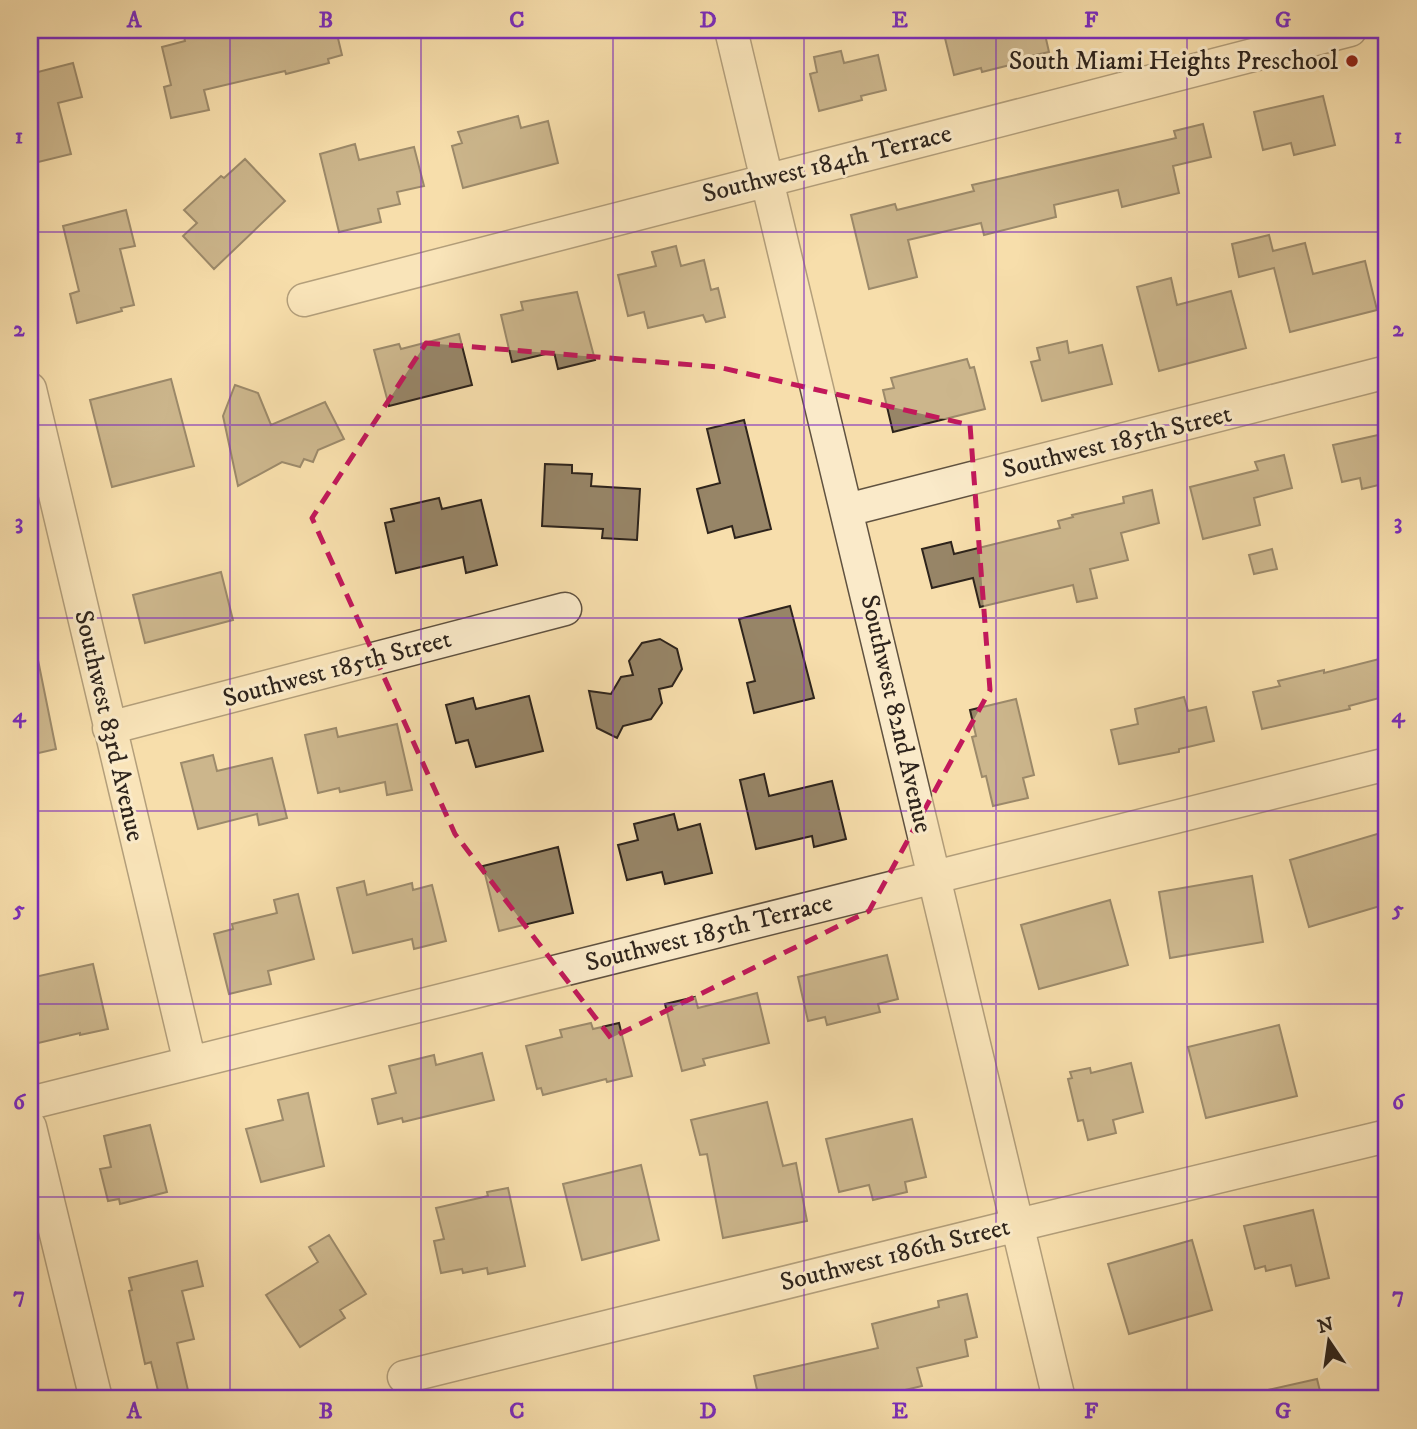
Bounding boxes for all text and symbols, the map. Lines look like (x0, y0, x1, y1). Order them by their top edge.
text: A (126, 6, 143, 35)
text: B (319, 6, 333, 35)
text: C (509, 6, 525, 35)
text: D (699, 6, 717, 35)
text: E (892, 6, 908, 35)
text: F (1084, 6, 1099, 35)
text: G (1275, 6, 1291, 35)
place label: South Miami Heights Preschool (1009, 45, 1338, 78)
marker: South Miami Heights Preschool (1344, 53, 1360, 69)
street label: Southwest 184th Terrace (699, 117, 955, 211)
text: 1 (15, 122, 23, 151)
text: 1 (1394, 122, 1402, 151)
text: 2 (13, 315, 25, 344)
text: 2 (1392, 315, 1404, 344)
street label: Southwest 185th Street (999, 398, 1235, 486)
text: 3 (15, 508, 23, 537)
text: 3 (1394, 508, 1402, 537)
street label: Southwest 82nd Avenue (853, 592, 939, 836)
street label: Southwest 83rd Avenue (66, 607, 152, 845)
street label: Southwest 185th Street (219, 623, 455, 715)
text: 4 (12, 701, 27, 730)
text: 4 (1391, 701, 1406, 730)
street label: Southwest 185th Terrace (582, 886, 836, 980)
text: 5 (12, 895, 25, 924)
text: 5 (1391, 895, 1404, 924)
text: 6 (13, 1088, 27, 1117)
text: 6 (1392, 1088, 1406, 1117)
street label: Southwest 186th Street (777, 1210, 1013, 1300)
text: 7 (13, 1281, 25, 1310)
text: 7 (1392, 1281, 1404, 1310)
north arrow (1294, 1306, 1364, 1376)
text: N (1315, 1313, 1336, 1339)
text: A (126, 1397, 143, 1426)
text: B (319, 1397, 333, 1426)
text: C (509, 1397, 525, 1426)
text: D (699, 1397, 717, 1426)
text: E (892, 1397, 908, 1426)
text: F (1084, 1397, 1099, 1426)
text: G (1275, 1397, 1291, 1426)

